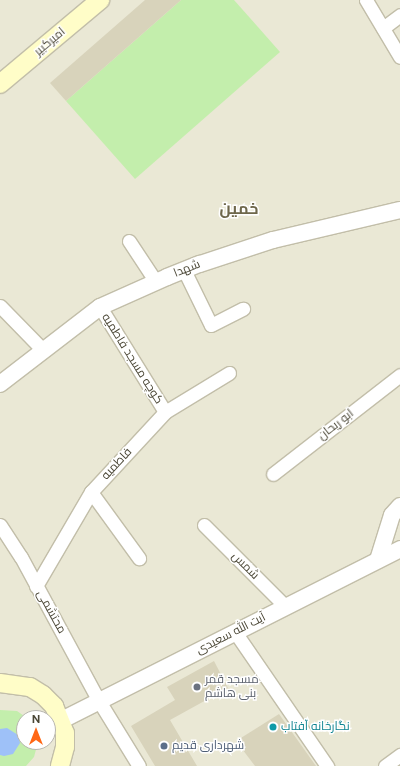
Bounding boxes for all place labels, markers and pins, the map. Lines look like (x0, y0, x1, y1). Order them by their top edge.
place label: مسجد قمر بنی هاشم (205, 673, 259, 701)
marker: مسجد قمر بنی هاشم (192, 682, 202, 692)
place label: نگارخانه آفتاب (281, 720, 350, 734)
marker: نگارخانه آفتاب (268, 722, 278, 732)
place label: شهرداری قدیم (172, 739, 244, 753)
marker: شهرداری قدیم (159, 741, 169, 751)

